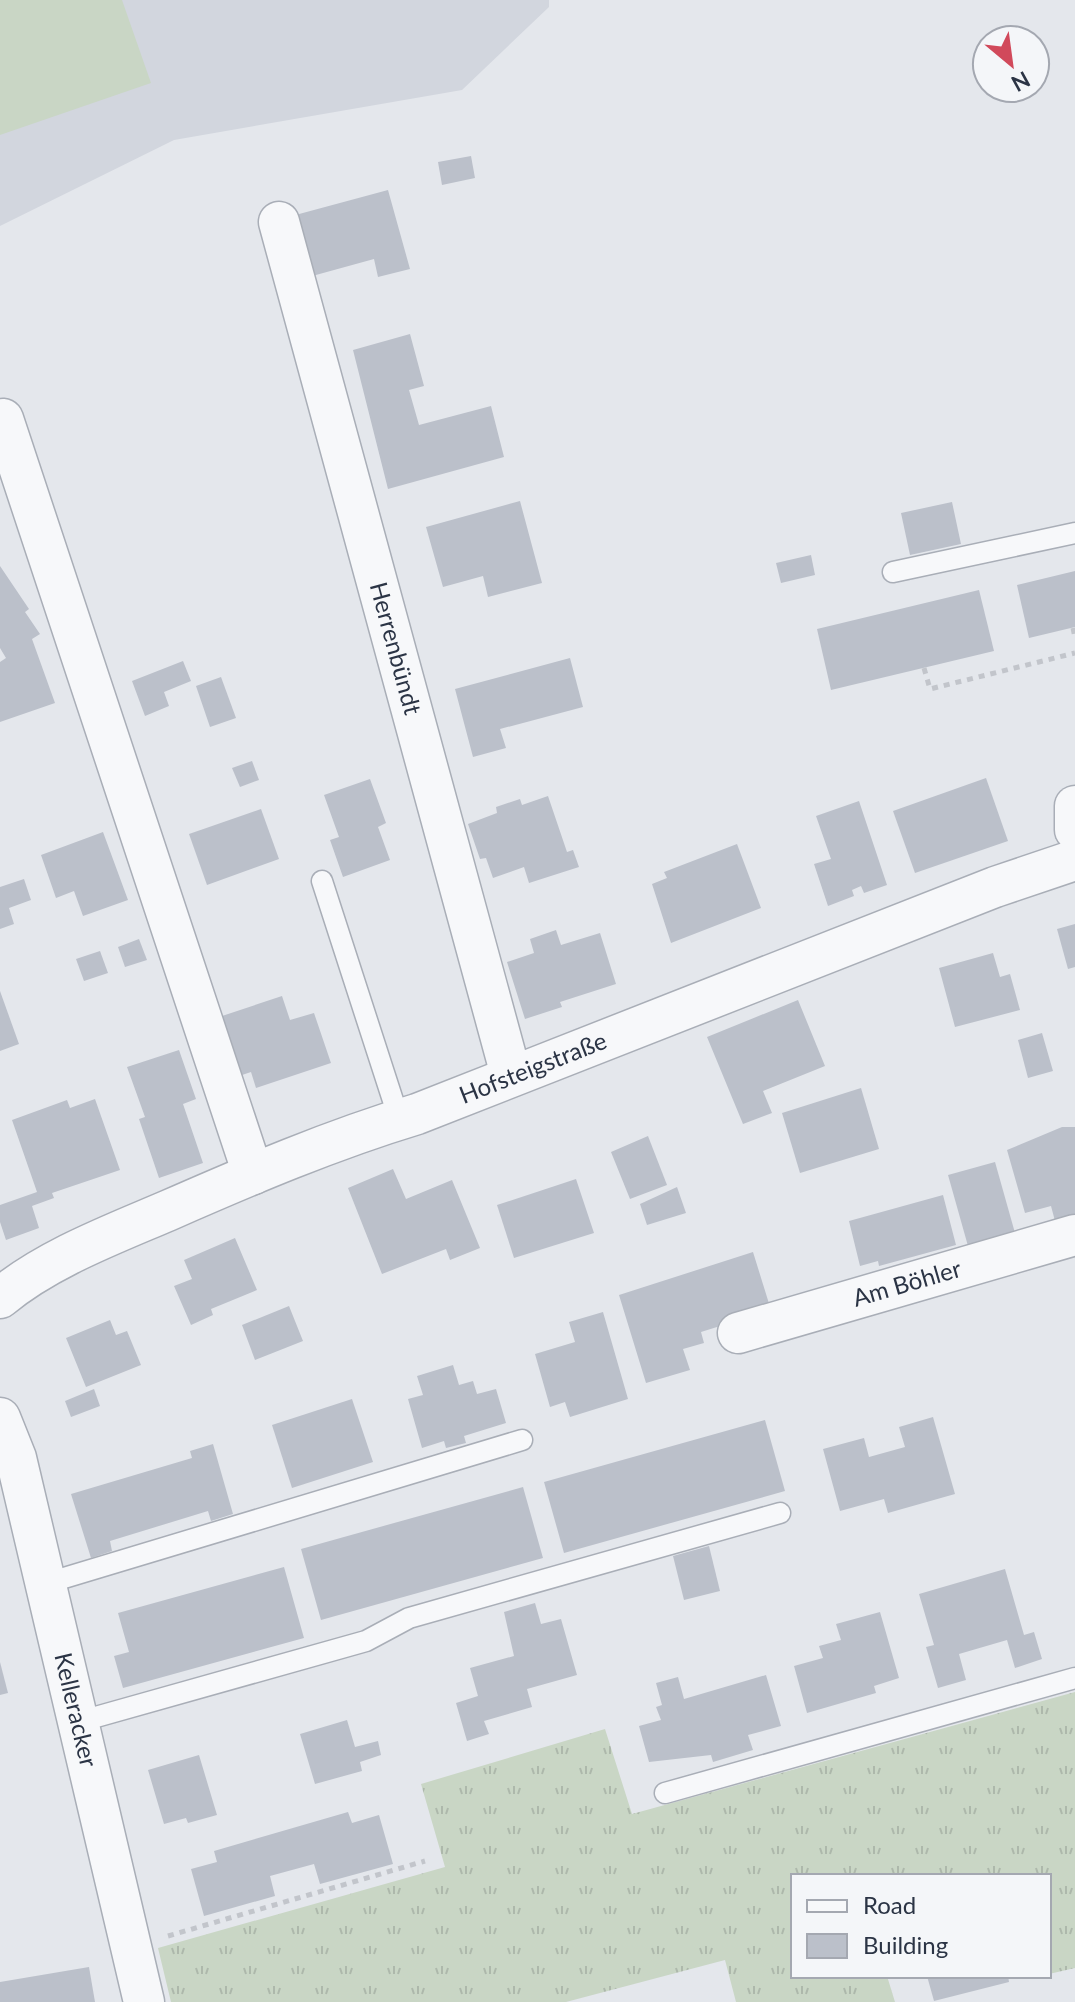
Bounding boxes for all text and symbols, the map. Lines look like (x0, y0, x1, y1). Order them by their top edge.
north arrow (971, 24, 1051, 104)
text: N (1007, 66, 1035, 98)
street label: Herrenbündt (365, 579, 428, 718)
street label: Hofsteigstraße (455, 1025, 610, 1109)
street label: Am Böhler (849, 1253, 964, 1312)
street label: Kelleracker (49, 1650, 104, 1770)
legend (791, 1874, 1051, 1978)
text: Road (863, 1890, 916, 1919)
text: Building (863, 1930, 948, 1959)

